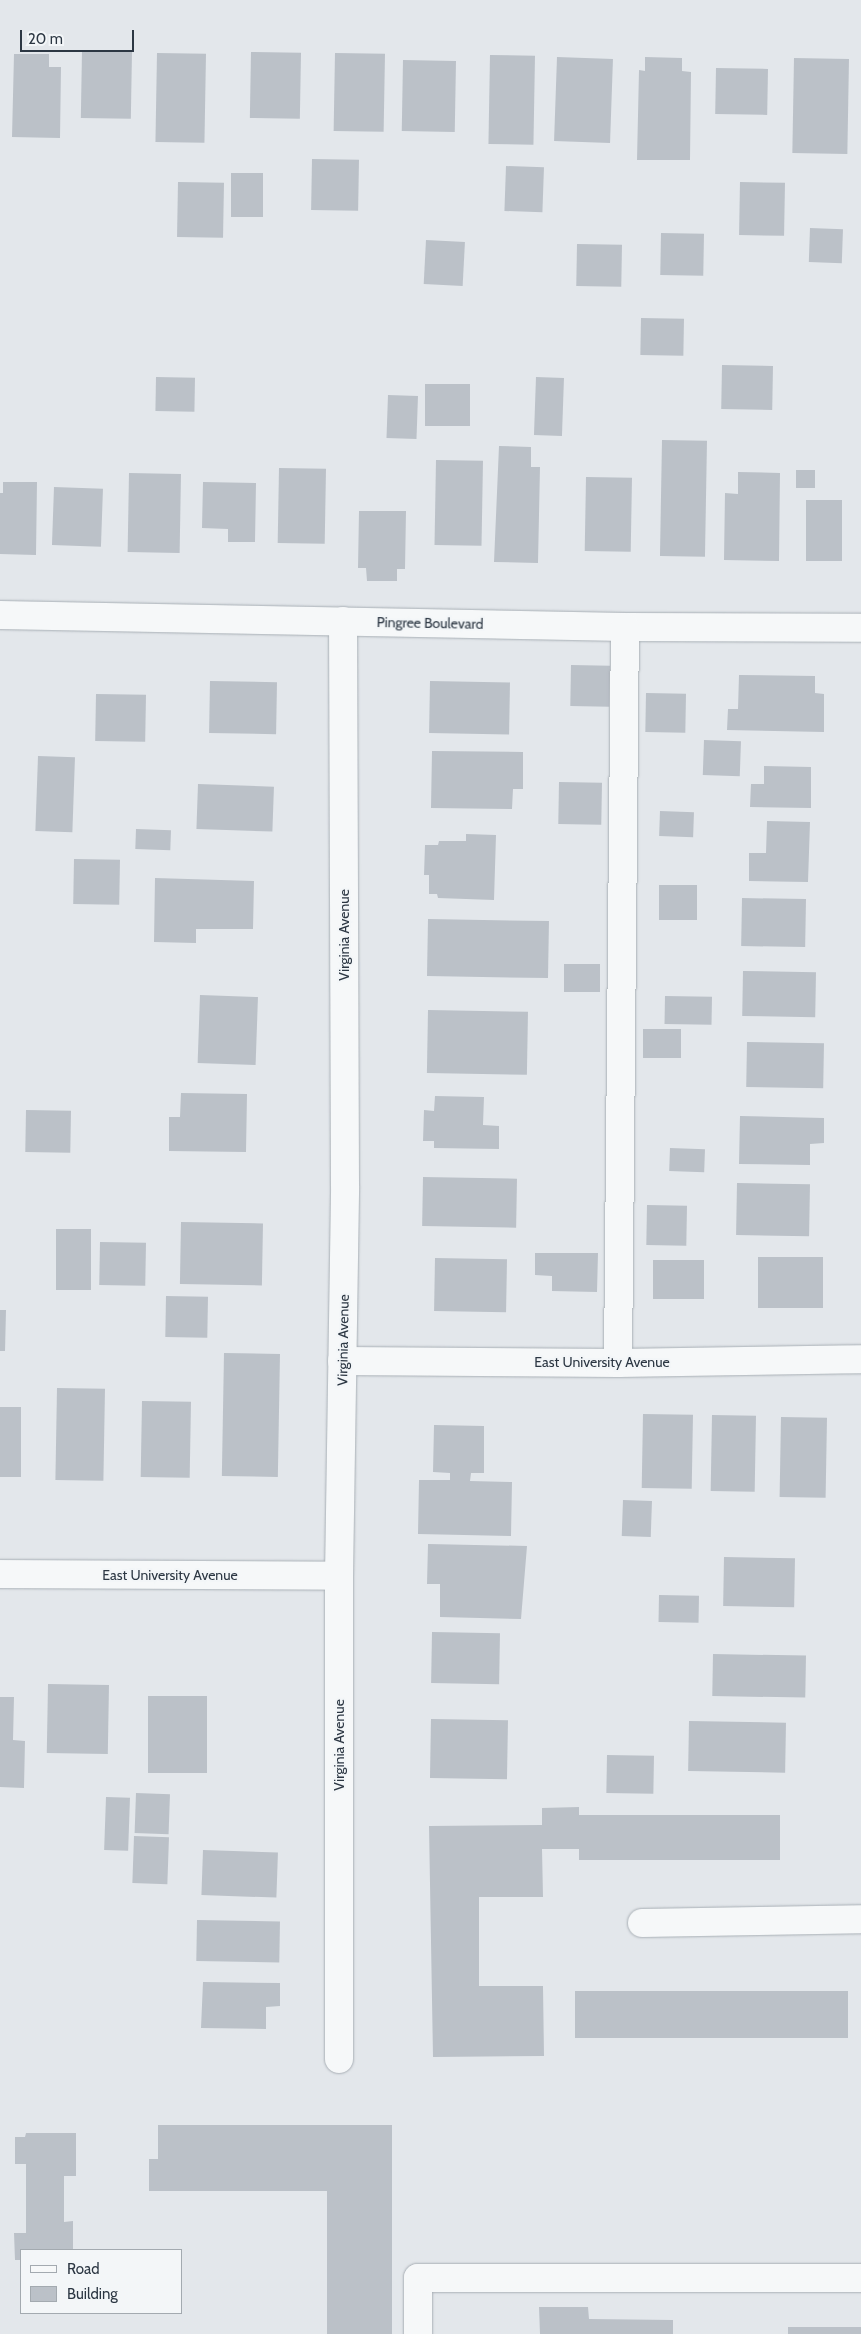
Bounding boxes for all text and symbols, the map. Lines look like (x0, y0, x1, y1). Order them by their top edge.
scale bar (22, 20, 136, 52)
text: 20 m (28, 30, 63, 48)
street label: Pingree Boulevard (377, 614, 483, 632)
street label: Virginia Avenue (336, 889, 352, 981)
street label: Virginia Avenue (334, 1294, 352, 1386)
street label: East University Avenue (534, 1354, 670, 1370)
street label: East University Avenue (102, 1567, 238, 1583)
street label: Virginia Avenue (331, 1699, 347, 1791)
legend (20, 2249, 182, 2314)
text: Road (67, 2260, 100, 2278)
text: Building (67, 2285, 118, 2303)

